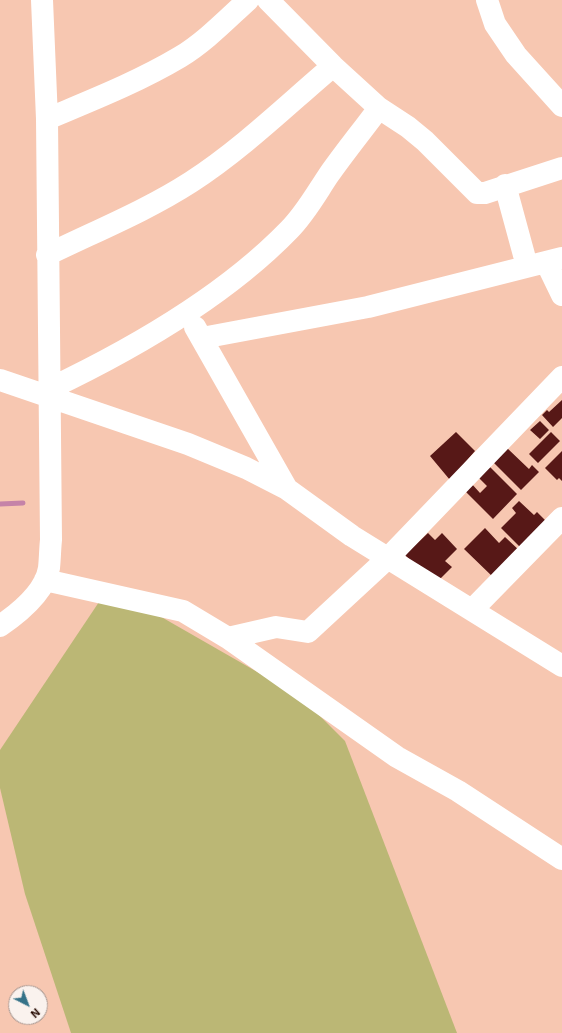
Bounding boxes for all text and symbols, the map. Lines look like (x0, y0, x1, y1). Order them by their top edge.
north arrow (8, 985, 48, 1025)
text: N (28, 1006, 43, 1021)

